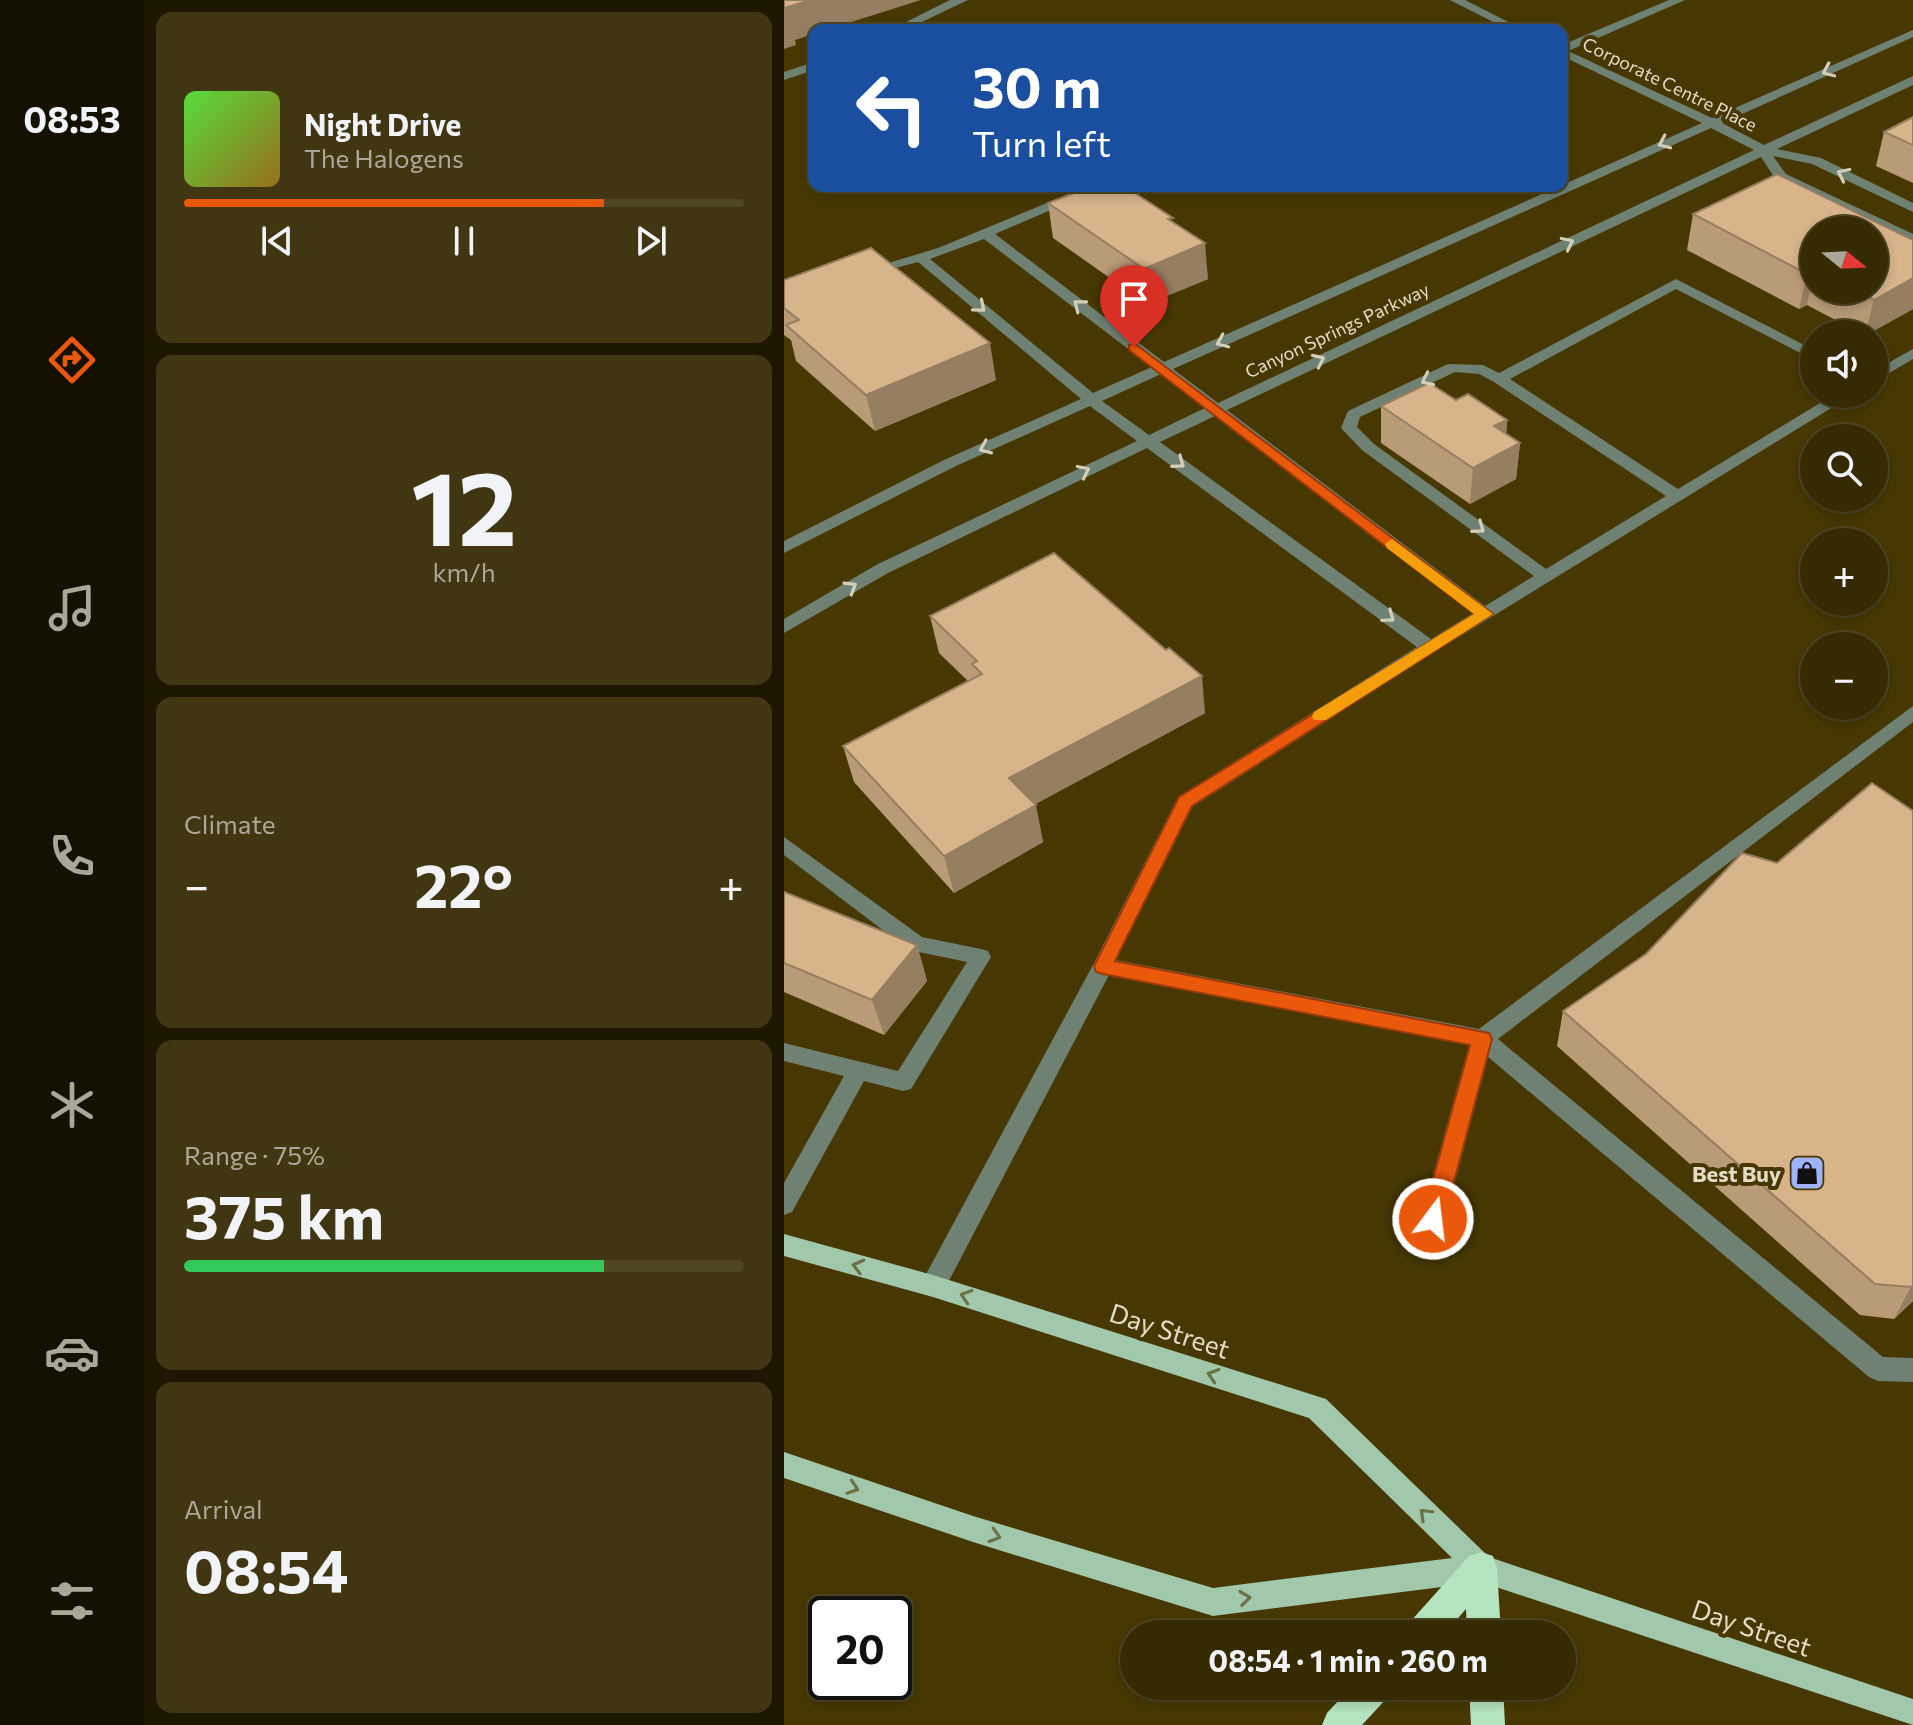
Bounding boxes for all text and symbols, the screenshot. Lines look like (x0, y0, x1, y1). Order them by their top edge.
street label: Corporate Centre Place (1579, 32, 1761, 136)
text: 30 m (972, 51, 1101, 120)
icon: left (840, 56, 944, 160)
one-way arrow (1822, 61, 1836, 77)
text: 08:53 (23, 96, 121, 140)
text: Night Drive (304, 105, 461, 142)
text: Turn left (972, 120, 1111, 164)
one-way arrow (1658, 133, 1672, 149)
text: The Halogens (304, 142, 464, 173)
one-way arrow (1836, 168, 1851, 184)
north arrow (1800, 216, 1888, 304)
map controls (1800, 216, 1888, 720)
icon: previous (255, 219, 299, 263)
icon: pause (442, 219, 486, 263)
icon: next (629, 219, 673, 263)
one-way arrow (1560, 237, 1574, 253)
pin (1100, 265, 1168, 347)
icon: arrive (1112, 277, 1156, 321)
street label: Canyon Springs Parkway (1241, 278, 1433, 382)
one-way arrow (971, 297, 985, 312)
one-way arrow (1073, 300, 1088, 314)
button: sound (1800, 320, 1888, 408)
icon: directions (44, 332, 100, 388)
one-way arrow (1216, 332, 1231, 348)
one-way arrow (1310, 354, 1325, 370)
one-way arrow (1421, 370, 1435, 386)
button: search (1800, 424, 1888, 512)
one-way arrow (979, 439, 993, 455)
text: 12 (411, 440, 517, 567)
one-way arrow (1170, 454, 1185, 468)
one-way arrow (1075, 465, 1090, 481)
one-way arrow (1470, 519, 1484, 533)
button: + (1800, 528, 1888, 616)
text: km/h (432, 556, 496, 587)
icon: music (44, 580, 100, 636)
one-way arrow (842, 581, 857, 597)
one-way arrow (1380, 607, 1395, 621)
button: − (1800, 632, 1888, 720)
text: Climate (184, 808, 276, 839)
icon: phone (44, 828, 100, 884)
text: 22° (414, 847, 513, 920)
text: − (184, 857, 209, 911)
text: + (718, 857, 744, 911)
icon: climate (44, 1077, 100, 1133)
text: Range · 75% (184, 1139, 325, 1170)
shop icon: Best Buy (1788, 1154, 1826, 1192)
place label: Best Buy (1692, 1160, 1781, 1187)
position arrow (1391, 1177, 1475, 1261)
text: 375 km (184, 1178, 384, 1251)
one-way arrow (852, 1258, 866, 1275)
one-way arrow (959, 1290, 973, 1306)
street label: Day Street (1106, 1296, 1234, 1364)
icon: car (44, 1325, 100, 1381)
one-way arrow (1207, 1369, 1221, 1385)
one-way arrow (845, 1479, 859, 1495)
text: Arrival (184, 1493, 263, 1524)
one-way arrow (1420, 1509, 1434, 1523)
one-way arrow (988, 1527, 1002, 1543)
text: 08:54 (184, 1532, 349, 1605)
icon: filters (44, 1573, 100, 1629)
one-way arrow (1238, 1590, 1252, 1607)
street label: Day Street (1688, 1592, 1816, 1662)
speed limit sign: 20 (808, 1596, 912, 1700)
text: 08:54 · 1 min · 260 m (1208, 1641, 1488, 1678)

